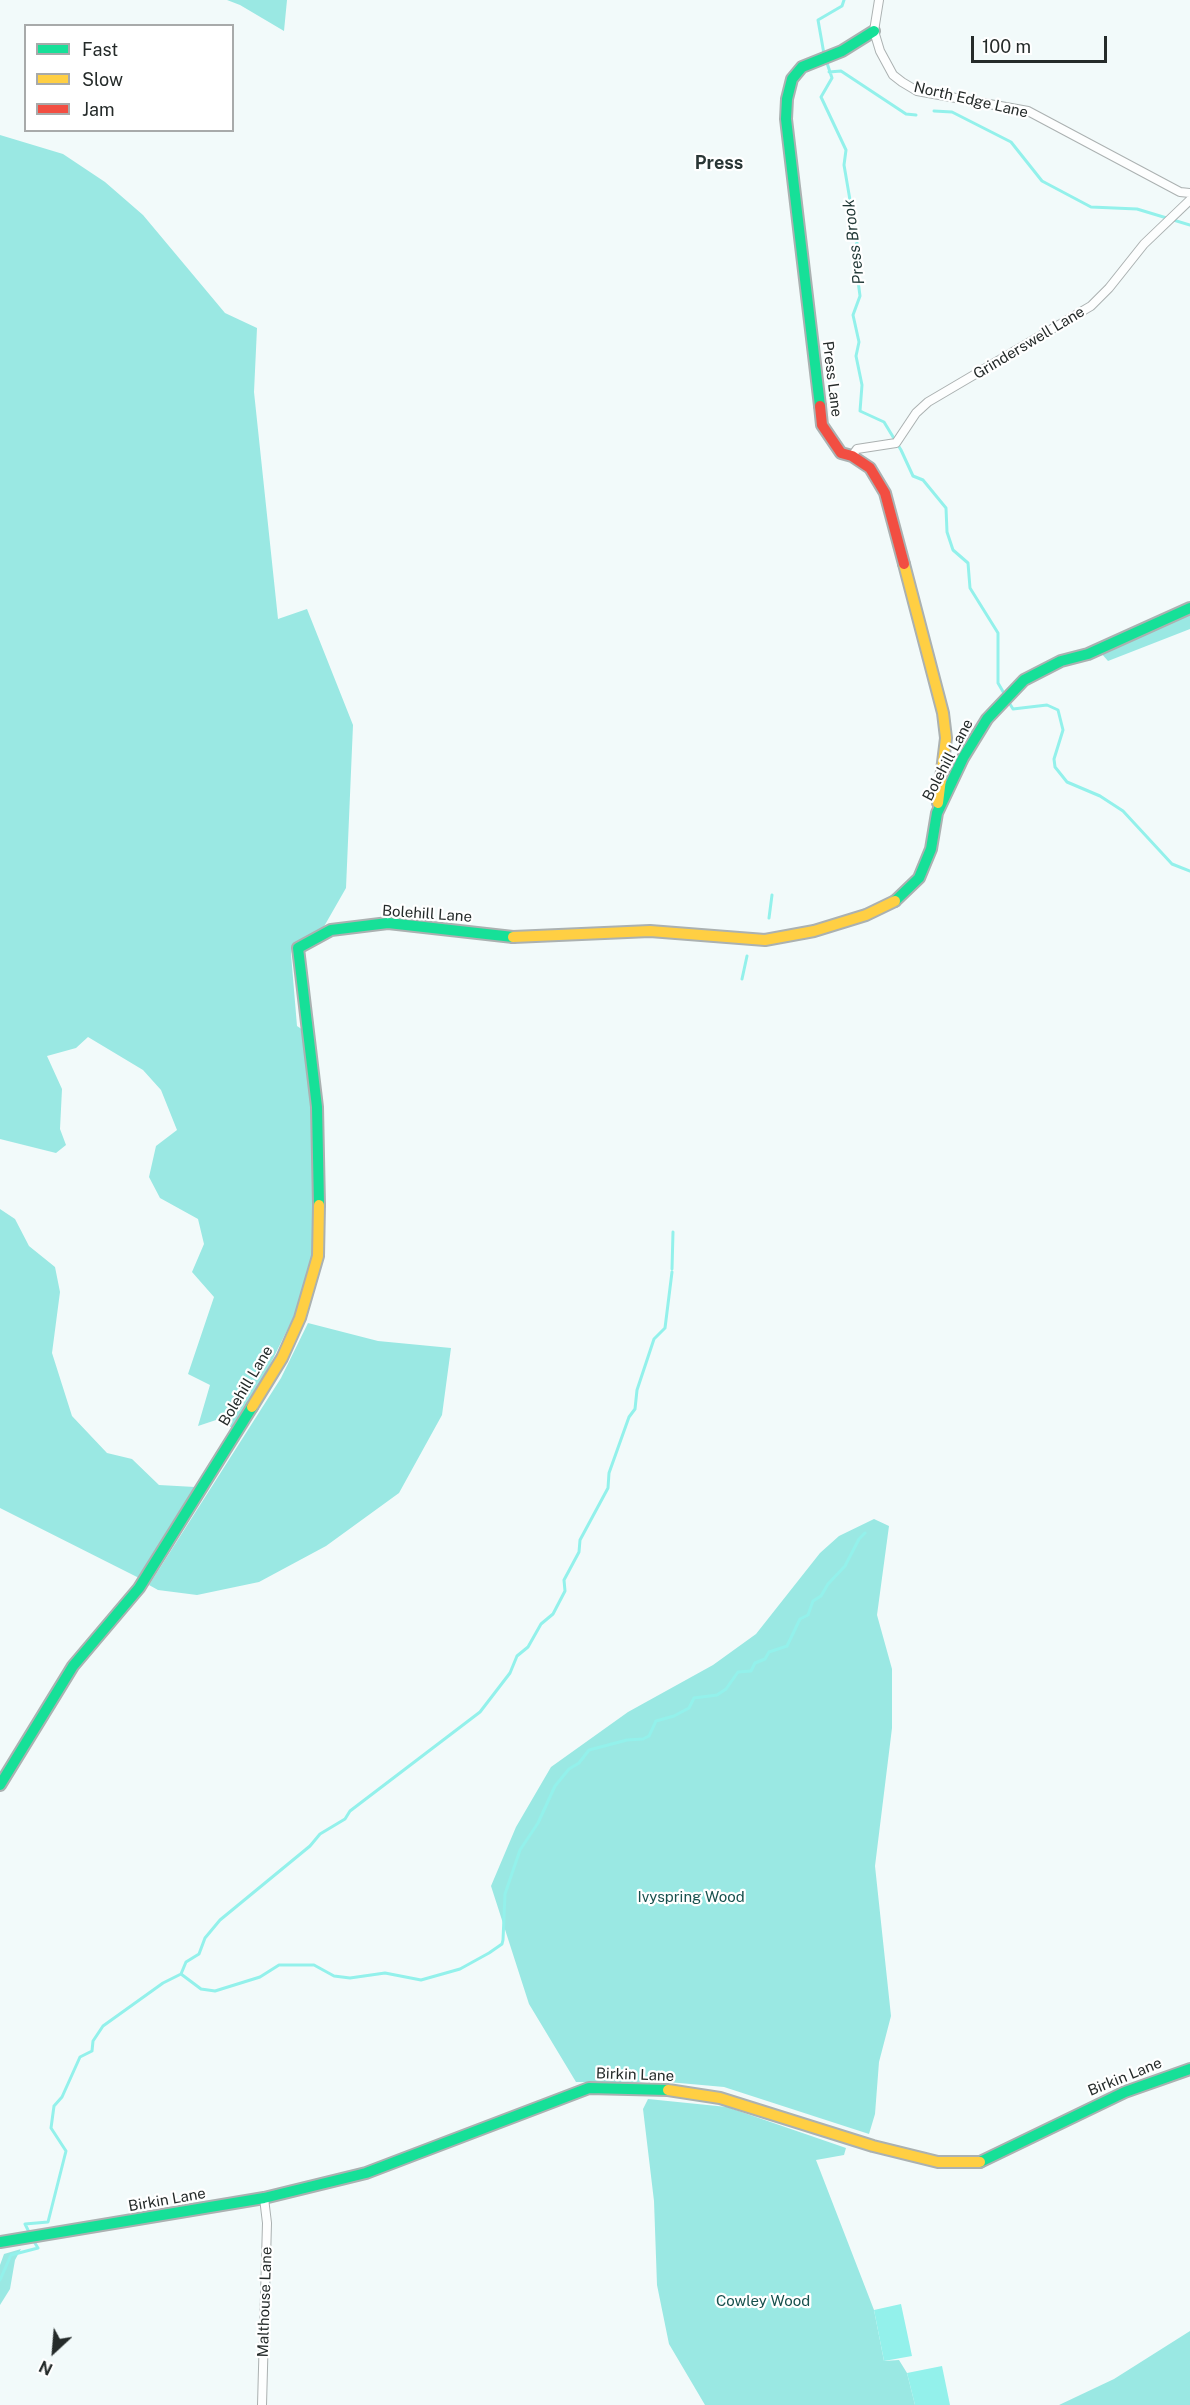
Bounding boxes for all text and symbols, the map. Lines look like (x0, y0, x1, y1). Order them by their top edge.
legend (24, 24, 234, 132)
scale bar (974, 24, 1110, 62)
text: 100 m (982, 36, 1031, 57)
text: Fast (82, 39, 118, 60)
text: Slow (82, 69, 123, 90)
street label: North Edge Lane (912, 78, 1030, 122)
text: Jam (82, 99, 115, 120)
district label: Press (695, 152, 743, 174)
water label: Press Brook (839, 198, 869, 286)
street label: Grinderswell Lane (970, 303, 1088, 383)
street label: Press Lane (818, 340, 846, 418)
street label: Bolehill Lane (919, 716, 977, 804)
street label: Bolehill Lane (381, 902, 473, 926)
street label: Bolehill Lane (215, 1343, 277, 1429)
park label: Ivyspring Wood (637, 1888, 745, 1906)
street label: Birkin Lane (1085, 2054, 1165, 2100)
street label: Birkin Lane (596, 2065, 674, 2085)
street label: Birkin Lane (127, 2184, 207, 2216)
street label: Malthouse Lane (254, 2246, 276, 2358)
park label: Cowley Wood (716, 2292, 810, 2310)
north arrow (24, 2321, 84, 2381)
text: N (36, 2356, 56, 2379)

